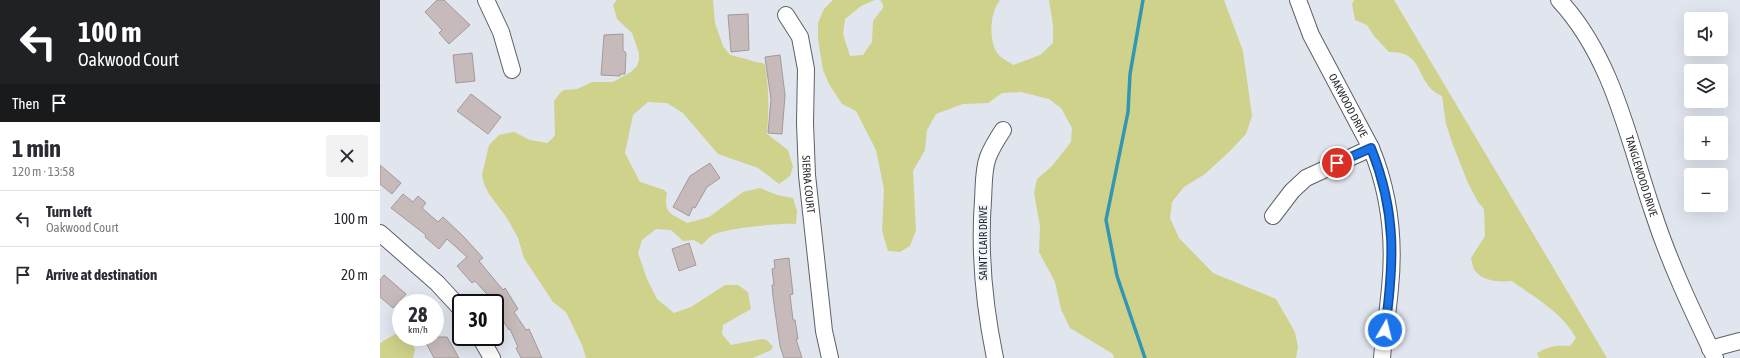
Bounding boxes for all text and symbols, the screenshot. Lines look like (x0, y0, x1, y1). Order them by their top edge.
map controls (1684, 12, 1728, 212)
button: sound (1684, 12, 1728, 56)
icon: left (12, 16, 64, 68)
text: 100 m (78, 16, 141, 48)
text: Oakwood Court (78, 49, 179, 70)
button: layers (1684, 64, 1728, 108)
street label: OAKWOOD DRIVE (1327, 72, 1370, 139)
icon: arrive (48, 92, 70, 114)
text: Then (12, 95, 40, 112)
button: + (1684, 116, 1728, 160)
street label: TANGLEWOOD DRIVE (1623, 134, 1660, 218)
text: 1 min (12, 135, 61, 162)
button: close (326, 135, 368, 177)
pin (1320, 146, 1354, 180)
icon: arrive (1326, 152, 1348, 174)
street label: SIERRA COURT (800, 155, 817, 214)
text: 120 m · 13:58 (12, 164, 75, 179)
button: − (1684, 168, 1728, 212)
text: Turn left (46, 203, 92, 220)
street label: SAINT CLAIR DRIVE (977, 205, 989, 280)
icon: left (12, 208, 34, 230)
text: 100 m (334, 210, 368, 227)
text: Oakwood Court (46, 220, 119, 235)
icon: arrive (12, 264, 34, 286)
text: Arrive at destination (46, 266, 157, 283)
text: 20 m (341, 266, 368, 283)
speed limit sign: 30 (452, 294, 504, 346)
text: 28 (409, 303, 427, 326)
position arrow (1364, 309, 1406, 351)
text: km/h (408, 324, 428, 335)

